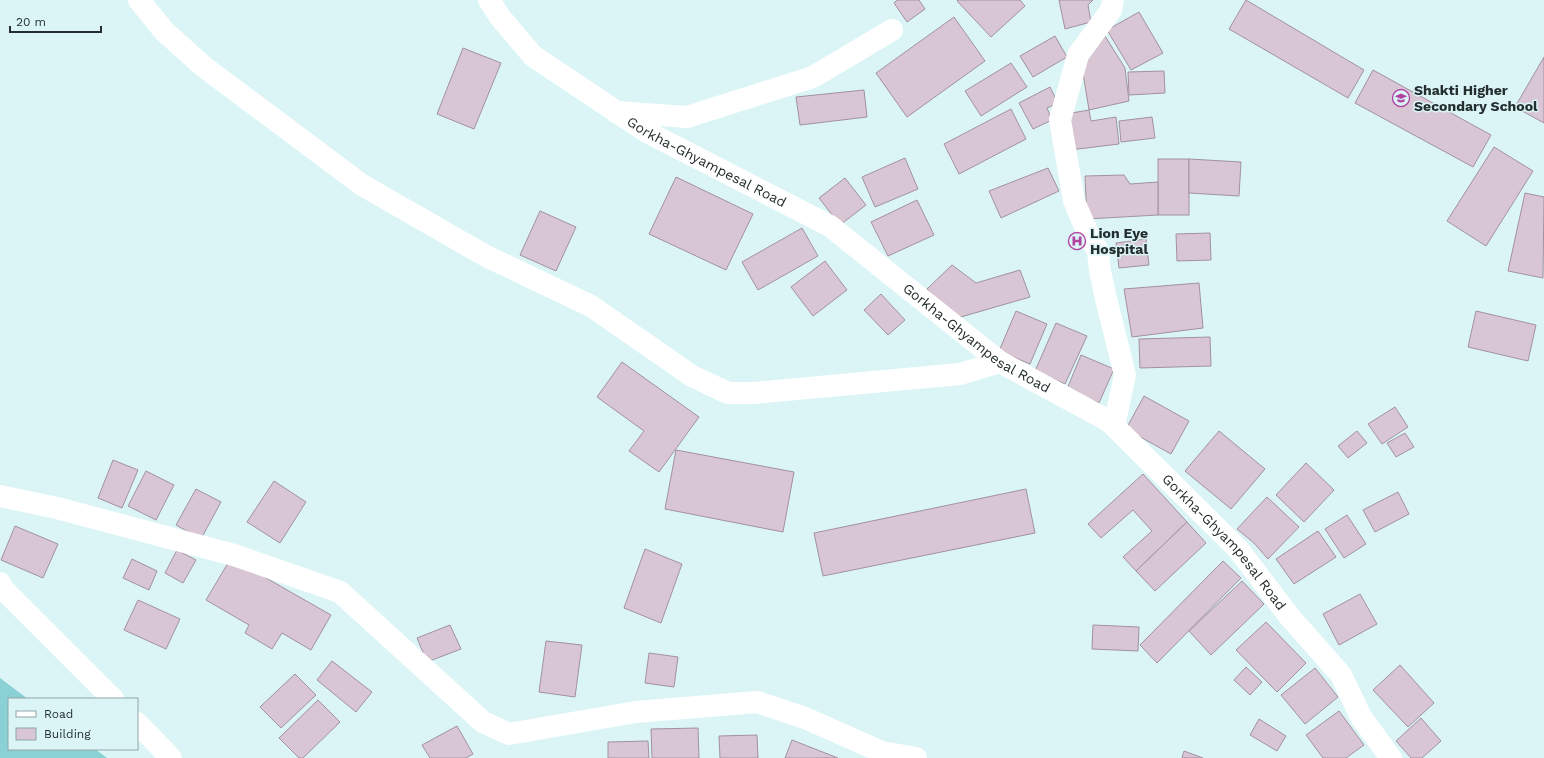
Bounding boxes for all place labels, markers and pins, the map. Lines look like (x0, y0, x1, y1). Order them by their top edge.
place label: Shakti Higher Secondary School (1414, 82, 1538, 114)
school or university icon: Shakti Higher Secondary School (1391, 88, 1411, 108)
place label: Lion Eye Hospital (1090, 225, 1148, 257)
hospital icon: Lion Eye Hospital (1067, 231, 1087, 251)

